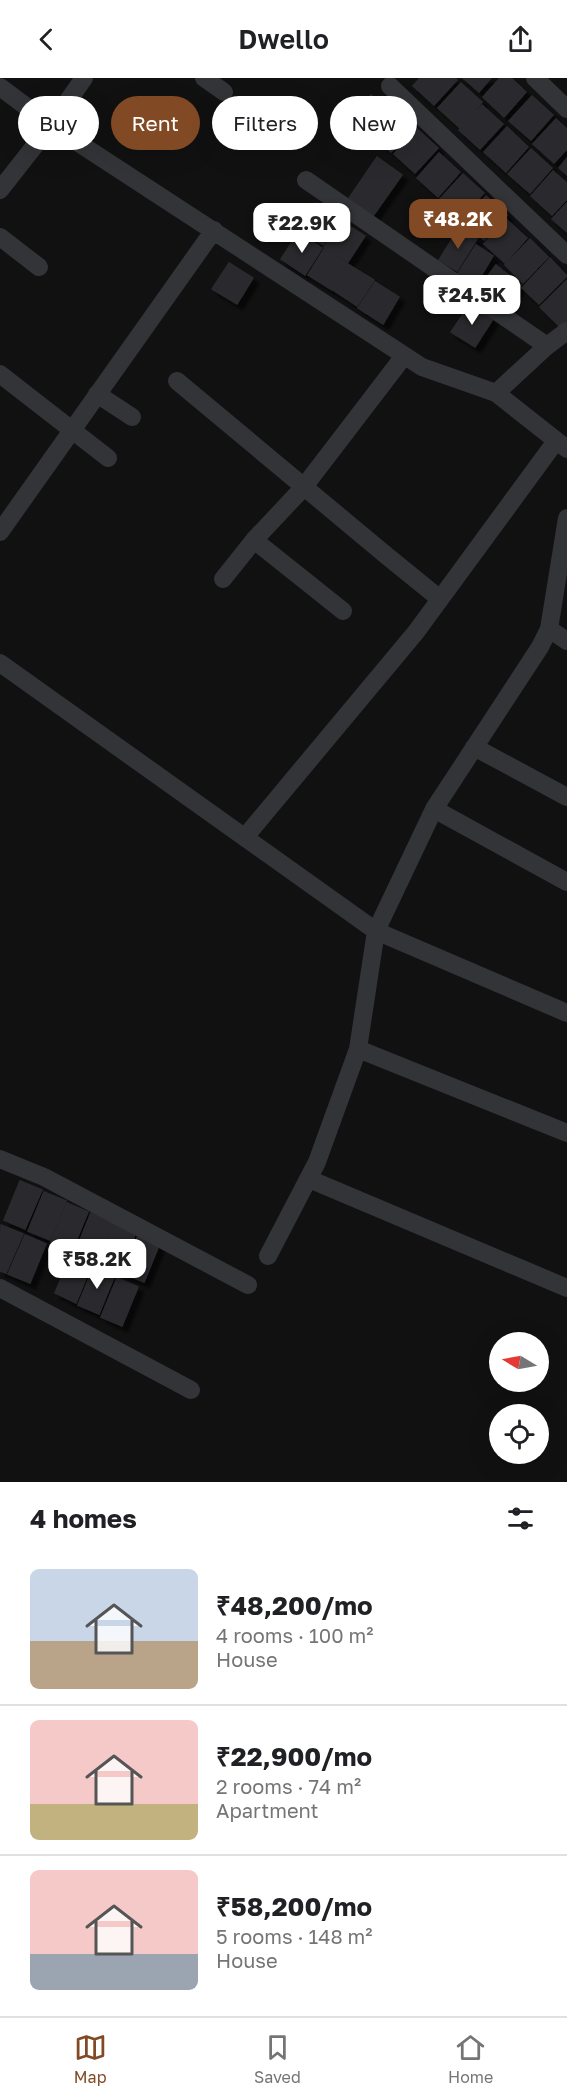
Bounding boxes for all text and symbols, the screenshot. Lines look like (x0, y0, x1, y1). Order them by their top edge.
icon: back (30, 23, 63, 56)
text: Dwello (238, 23, 329, 55)
icon: share (504, 23, 537, 56)
chip: Buy (18, 96, 99, 150)
chip: Rent (111, 96, 200, 150)
chip: Filters (212, 96, 318, 150)
chip: New (330, 96, 417, 150)
pin: ₹48.2K (409, 199, 507, 250)
pin: ₹22.9K (253, 203, 351, 254)
text: ₹48.2K (423, 206, 493, 230)
text: ₹22.9K (267, 210, 337, 234)
pin: ₹24.5K (423, 275, 521, 326)
text: ₹24.5K (437, 282, 507, 306)
pin: ₹58.2K (48, 1239, 146, 1290)
text: ₹58.2K (62, 1246, 132, 1270)
north arrow (489, 1332, 549, 1392)
map controls (489, 1332, 549, 1464)
button: locate (489, 1404, 549, 1464)
icon: filters (504, 1502, 537, 1535)
text: 4 homes (30, 1503, 137, 1534)
text: ₹48,200/mo (216, 1590, 373, 1621)
icon: home (78, 1593, 150, 1665)
text: 4 rooms · 100 m² (216, 1623, 374, 1647)
text: House (216, 1647, 278, 1671)
text: ₹22,900/mo (216, 1741, 372, 1772)
icon: home (78, 1744, 150, 1816)
text: 2 rooms · 74 m² (216, 1774, 361, 1798)
text: Apartment (216, 1798, 319, 1822)
text: ₹58,200/mo (216, 1891, 372, 1922)
icon: home (78, 1894, 150, 1966)
text: 5 rooms · 148 m² (216, 1924, 373, 1948)
text: House (216, 1948, 278, 1972)
tab: Map (74, 2031, 107, 2087)
tab: Saved (254, 2031, 301, 2087)
tab: Home (448, 2031, 493, 2087)

